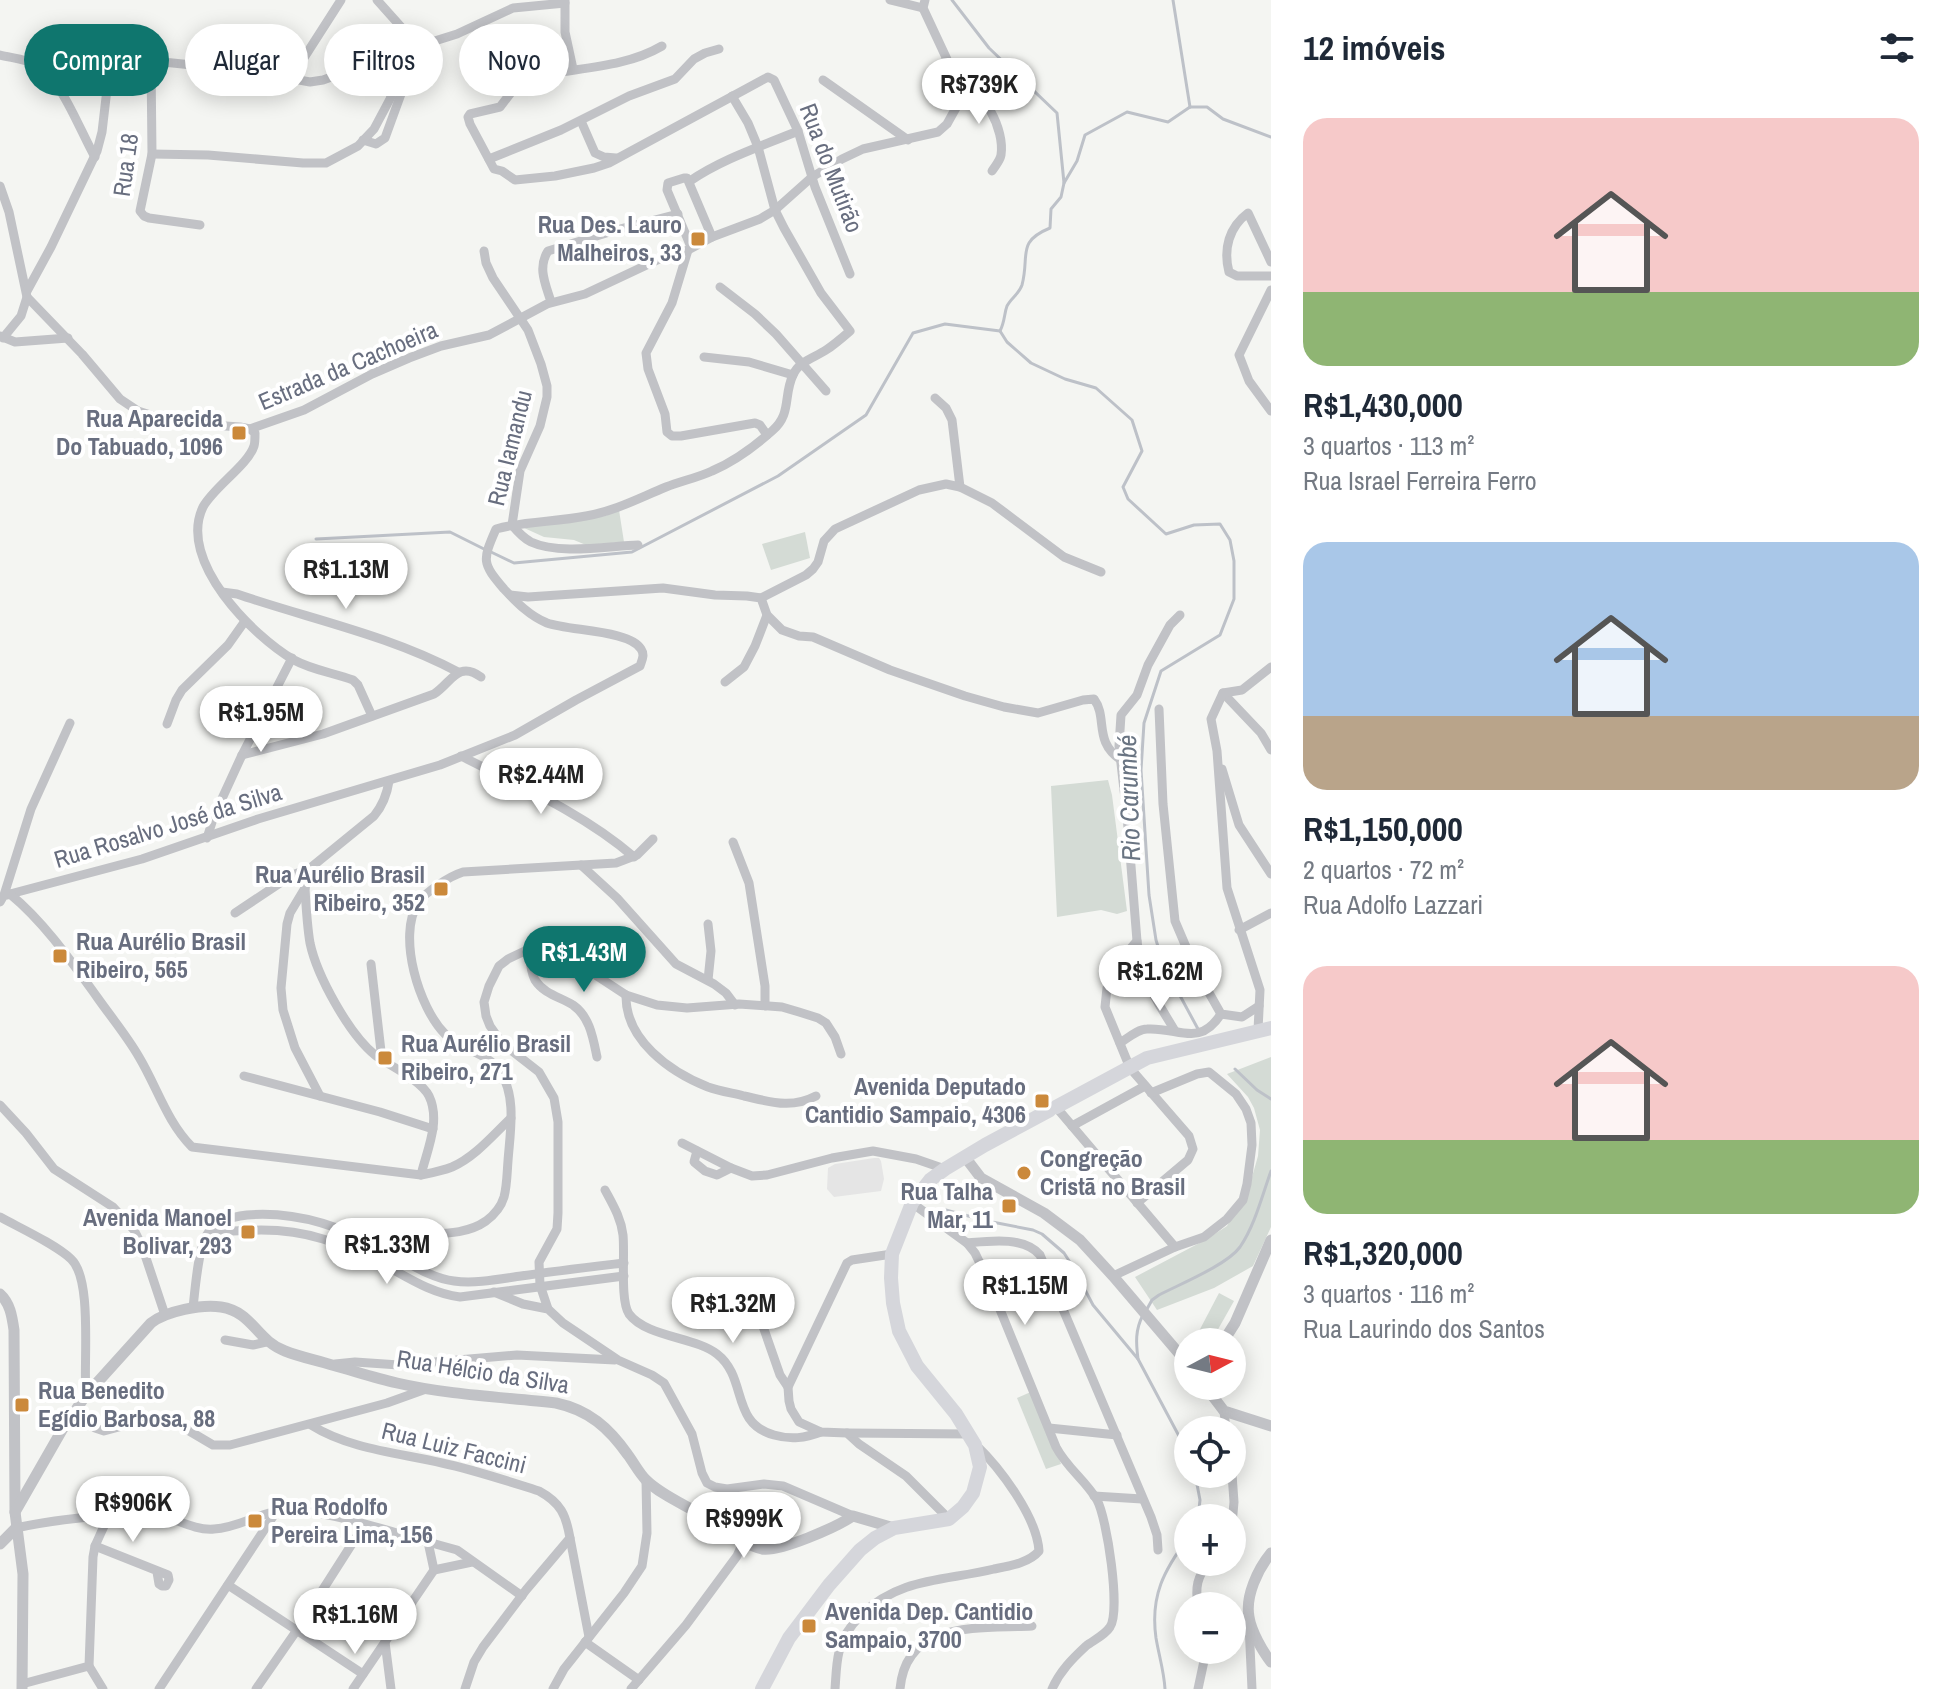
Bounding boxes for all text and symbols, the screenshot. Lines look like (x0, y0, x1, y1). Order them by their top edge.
chip: Comprar (24, 24, 169, 96)
chip: Alugar (185, 24, 308, 96)
chip: Filtros (324, 24, 443, 96)
chip: Novo (459, 24, 569, 96)
text: 12 imóveis (1303, 25, 1446, 71)
icon: filters (1875, 26, 1919, 70)
pin: R$739K (914, 58, 1044, 126)
text: R$739K (940, 66, 1018, 101)
street label: Rua do Mutirão (793, 99, 871, 237)
street label: Rua 18 (105, 131, 145, 199)
icon: home (1539, 170, 1683, 314)
place label: Rua Des. Lauro Malheiros, 33 (538, 208, 682, 268)
marker: Rua Des. Lauro Malheiros, 33 (689, 230, 707, 248)
street label: Estrada da Cachoeira (253, 313, 442, 417)
text: R$1,430,000 (1303, 382, 1463, 428)
street label: Rua Iamandu (479, 387, 539, 509)
place label: Rua Aparecida Do Tabuado, 1096 (56, 402, 223, 462)
marker: Rua Aparecida Do Tabuado, 1096 (230, 424, 248, 442)
text: 3 quartos · 113 m² (1303, 428, 1474, 463)
text: Rua Israel Ferreira Ferro (1303, 463, 1537, 498)
pin: R$1.13M (272, 543, 420, 611)
text: R$1.13M (303, 551, 389, 586)
icon: home (1539, 594, 1683, 738)
pin: R$1.95M (187, 686, 335, 754)
text: R$1.95M (218, 694, 304, 729)
water label: Rio Carumbé (1109, 734, 1148, 862)
pin: R$2.44M (467, 748, 615, 816)
text: R$2.44M (498, 756, 584, 791)
street label: Rua Rosalvo José da Silva (50, 775, 285, 875)
text: R$1,150,000 (1303, 806, 1463, 852)
text: 2 quartos · 72 m² (1303, 852, 1464, 887)
place label: Rua Aurélio Brasil Ribeiro, 352 (255, 858, 425, 918)
marker: Rua Aurélio Brasil Ribeiro, 352 (432, 880, 450, 898)
text: Rua Adolfo Lazzari (1303, 887, 1483, 922)
place label: Rua Aurélio Brasil Ribeiro, 565 (76, 925, 246, 985)
pin: R$1.43M (510, 926, 658, 994)
text: R$1.43M (541, 934, 627, 969)
pin: R$1.62M (1086, 945, 1234, 1013)
marker: Rua Aurélio Brasil Ribeiro, 565 (51, 947, 69, 965)
text: R$1.62M (1117, 953, 1203, 988)
icon: home (1539, 1018, 1683, 1162)
place label: Rua Aurélio Brasil Ribeiro, 271 (401, 1027, 571, 1087)
marker: Rua Aurélio Brasil Ribeiro, 271 (376, 1049, 394, 1067)
place label: Avenida Deputado Cantidio Sampaio, 4306 (805, 1070, 1026, 1130)
marker: Avenida Deputado Cantidio Sampaio, 4306 (1033, 1092, 1051, 1110)
place label: Congreção Cristã no Brasil (1040, 1142, 1185, 1202)
marker: Congreção Cristã no Brasil (1015, 1164, 1033, 1182)
place label: Rua Talha Mar, 11 (900, 1175, 993, 1235)
marker: Rua Talha Mar, 11 (1000, 1197, 1018, 1215)
place label: Avenida Manoel Bolivar, 293 (83, 1201, 232, 1261)
pin: R$1.33M (313, 1218, 461, 1286)
marker: Avenida Manoel Bolivar, 293 (239, 1223, 257, 1241)
text: R$1.33M (344, 1226, 430, 1261)
text: R$1,320,000 (1303, 1230, 1463, 1276)
pin: R$1.15M (951, 1259, 1099, 1327)
text: R$1.15M (982, 1267, 1068, 1302)
text: 3 quartos · 116 m² (1303, 1276, 1474, 1311)
pin: R$1.32M (659, 1277, 807, 1345)
text: R$1.32M (690, 1285, 776, 1320)
text: Rua Laurindo dos Santos (1303, 1311, 1545, 1346)
north arrow (1174, 1328, 1246, 1400)
map controls (1174, 1328, 1246, 1664)
street label: Rua Hélcio da Silva (395, 1342, 572, 1400)
place label: Rua Benedito Egídio Barbosa, 88 (38, 1374, 215, 1434)
marker: Rua Benedito Egídio Barbosa, 88 (13, 1396, 31, 1414)
street label: Rua Luiz Faccini (379, 1414, 530, 1480)
button: locate (1174, 1416, 1246, 1488)
pin: R$906K (68, 1476, 198, 1544)
text: R$906K (94, 1484, 172, 1519)
place label: Rua Rodolfo Pereira Lima, 156 (271, 1490, 433, 1550)
pin: R$999K (679, 1492, 809, 1560)
text: R$999K (705, 1500, 783, 1535)
button: + (1174, 1504, 1246, 1576)
marker: Rua Rodolfo Pereira Lima, 156 (246, 1512, 264, 1530)
pin: R$1.16M (281, 1588, 429, 1656)
button: − (1174, 1592, 1246, 1664)
place label: Avenida Dep. Cantidio Sampaio, 3700 (825, 1595, 1033, 1655)
text: R$1.16M (312, 1596, 398, 1631)
marker: Avenida Dep. Cantidio Sampaio, 3700 (800, 1617, 818, 1635)

